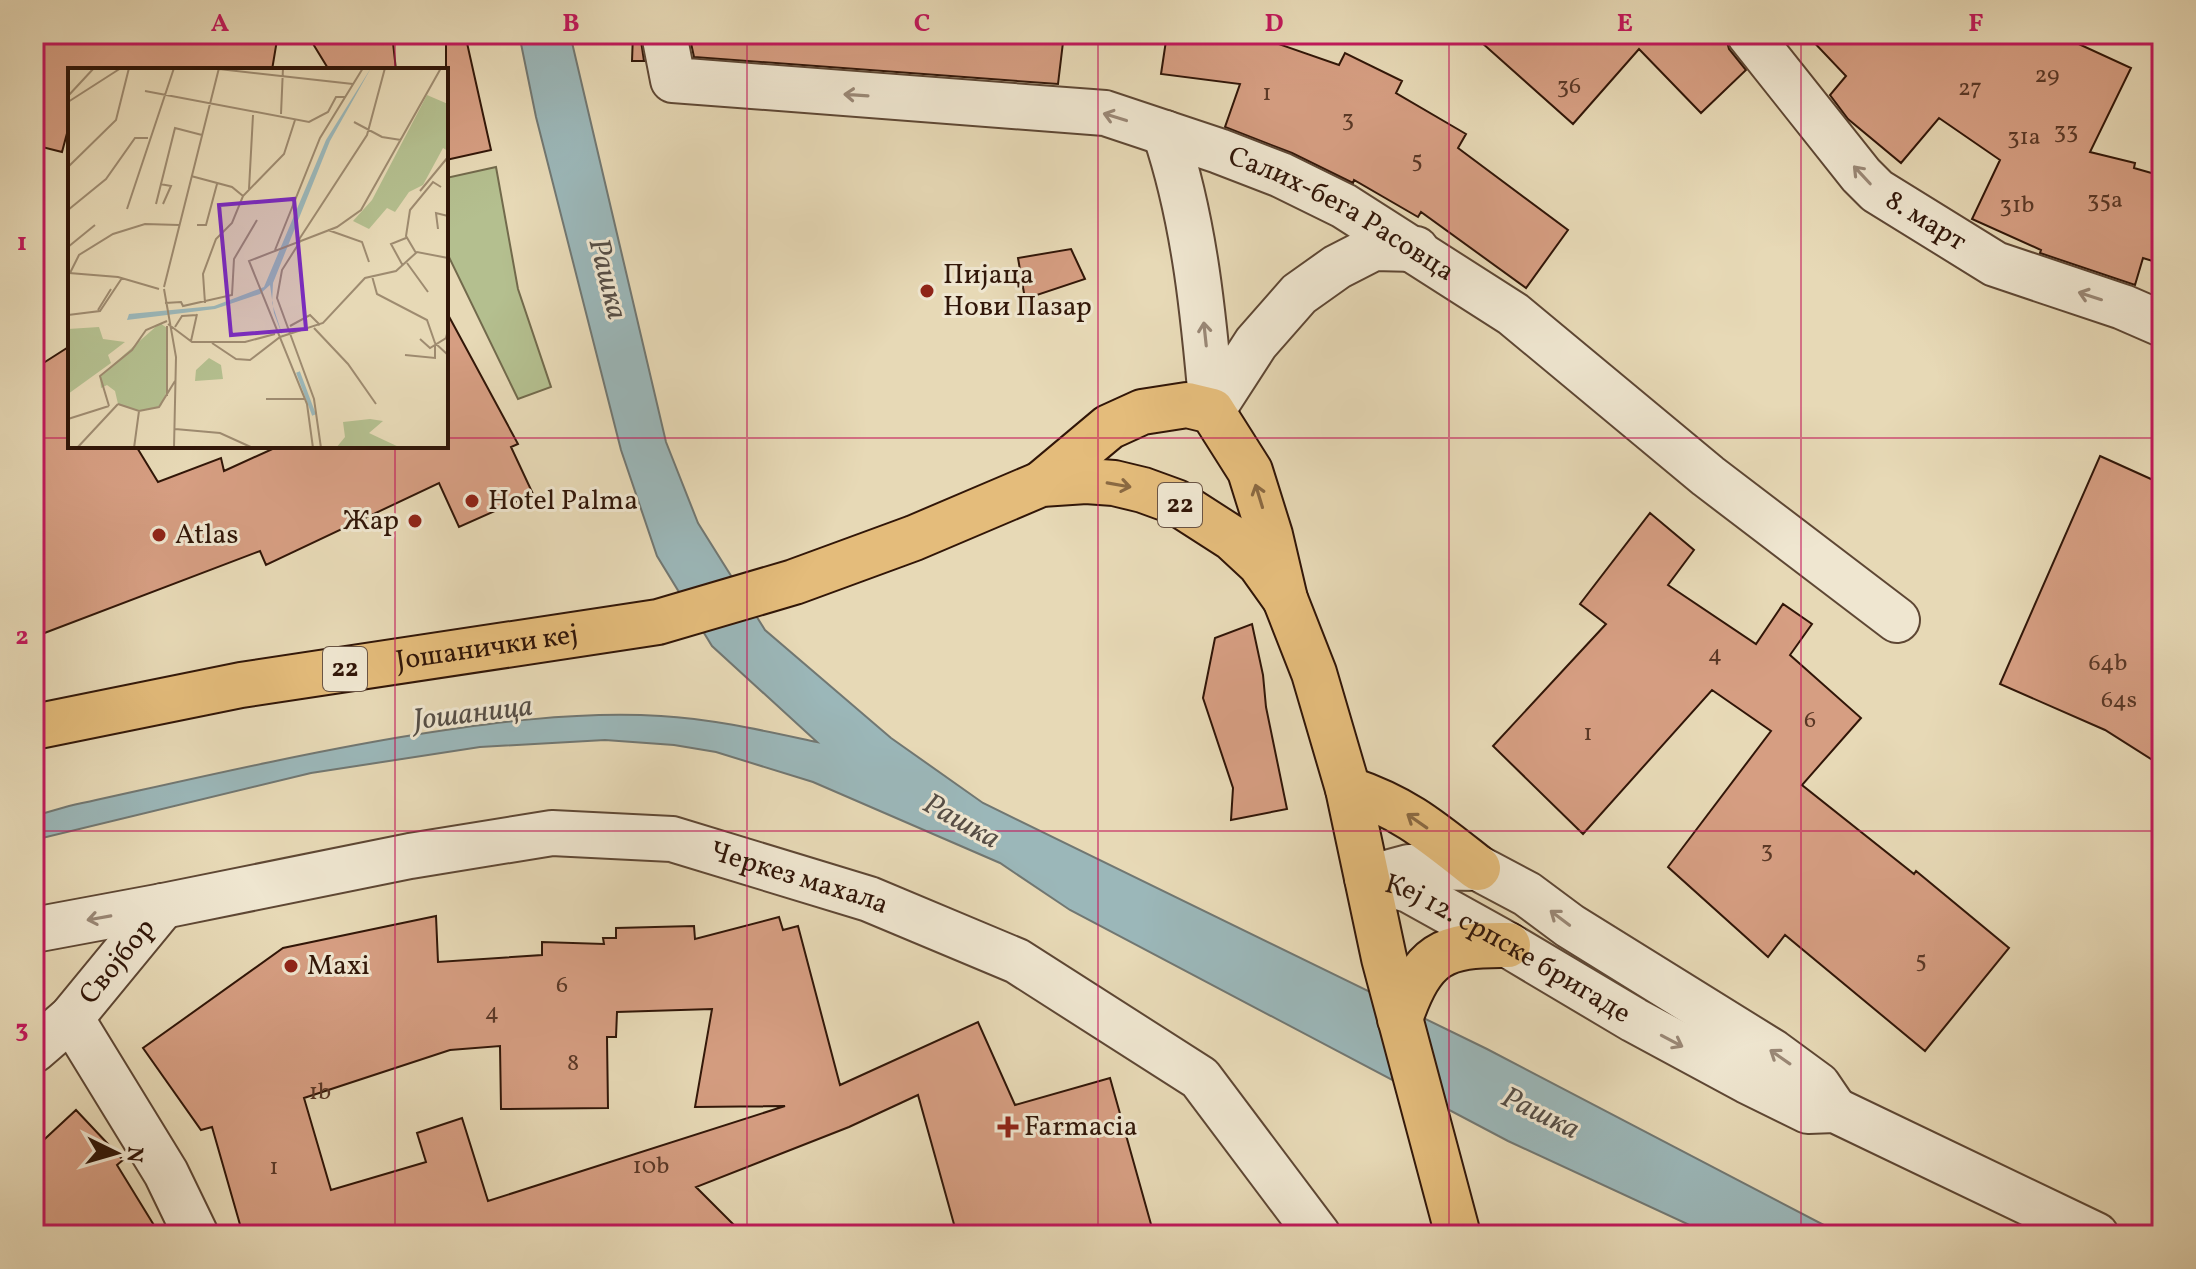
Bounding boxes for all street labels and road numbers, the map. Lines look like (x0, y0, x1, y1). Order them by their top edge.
street label: Салих-бега Расовца (1222, 137, 1462, 291)
street label: 8. март (1878, 181, 1974, 261)
road number: 22 (1158, 483, 1202, 527)
street label: Јошанички кеј (393, 615, 581, 681)
road number: 22 (323, 647, 367, 691)
street label: Черкез махала (705, 832, 894, 924)
street label: Кеј 12. српске бригаде (1380, 865, 1638, 1033)
street label: Својбор (70, 910, 165, 1013)

